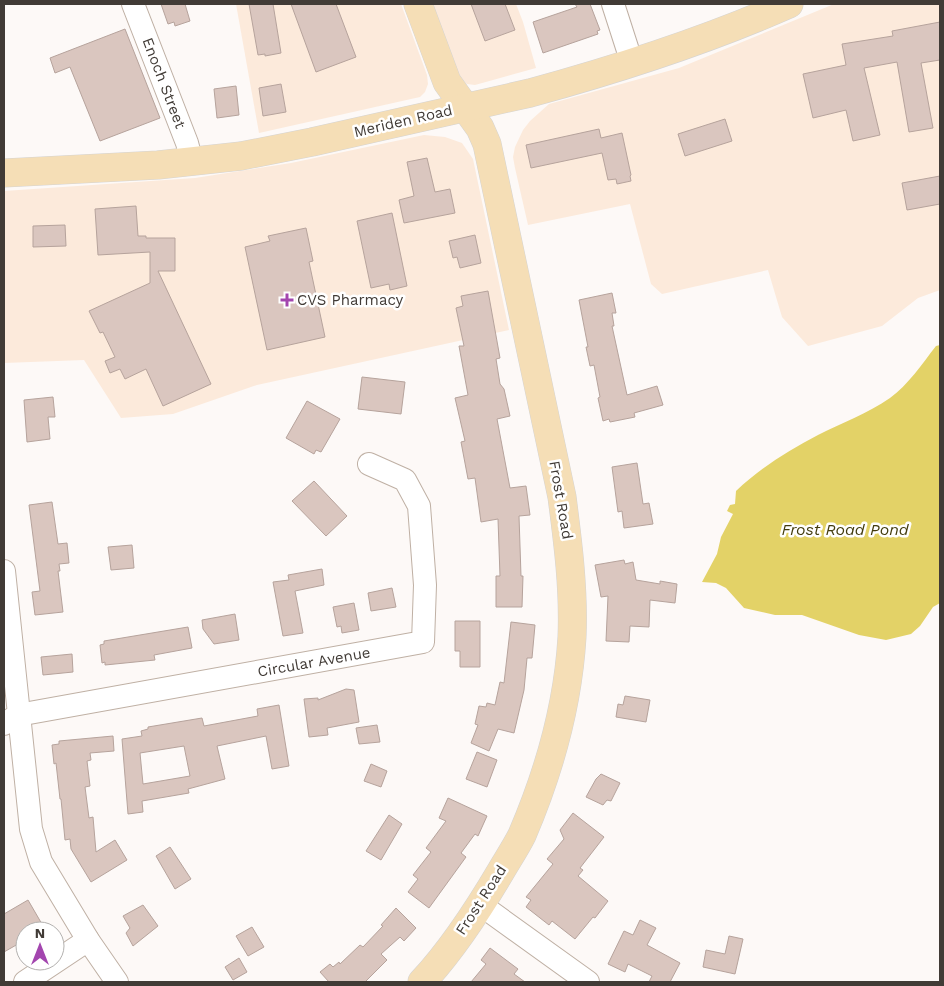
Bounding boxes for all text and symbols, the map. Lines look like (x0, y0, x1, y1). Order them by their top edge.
street label: Enoch Street (138, 35, 190, 132)
street label: Meriden Road (352, 101, 454, 141)
place label: CVS Pharmacy (297, 291, 403, 309)
marker: CVS Pharmacy (281, 294, 293, 306)
street label: Frost Road (545, 459, 577, 541)
water label: Frost Road Pond (781, 520, 910, 539)
street label: Circular Avenue (256, 643, 372, 681)
street label: Frost Road (452, 862, 510, 938)
north arrow (15, 921, 65, 971)
text: N (35, 925, 45, 941)

